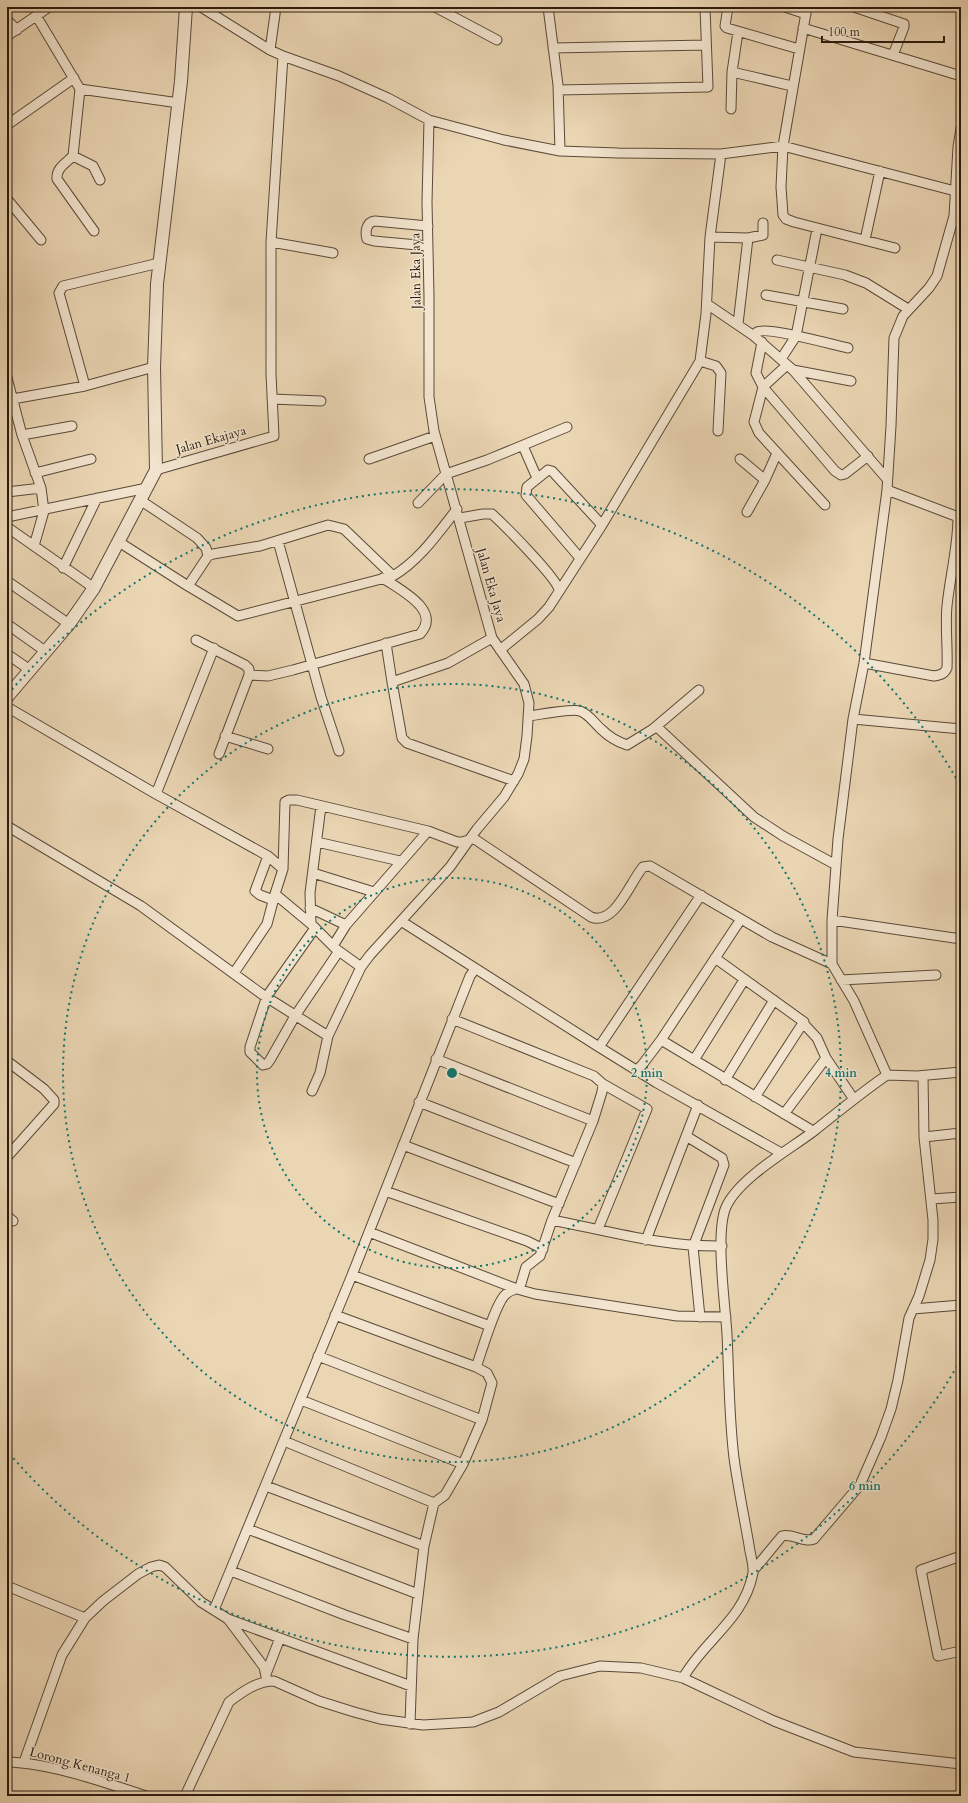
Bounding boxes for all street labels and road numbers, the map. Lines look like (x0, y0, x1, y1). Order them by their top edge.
street label: Jalan Eka Jaya (406, 232, 426, 311)
street label: Jalan Ekajaya (172, 421, 249, 459)
street label: Jalan Eka Jaya (471, 544, 510, 625)
street label: Lorong Kenanga 1 (28, 1743, 132, 1787)

